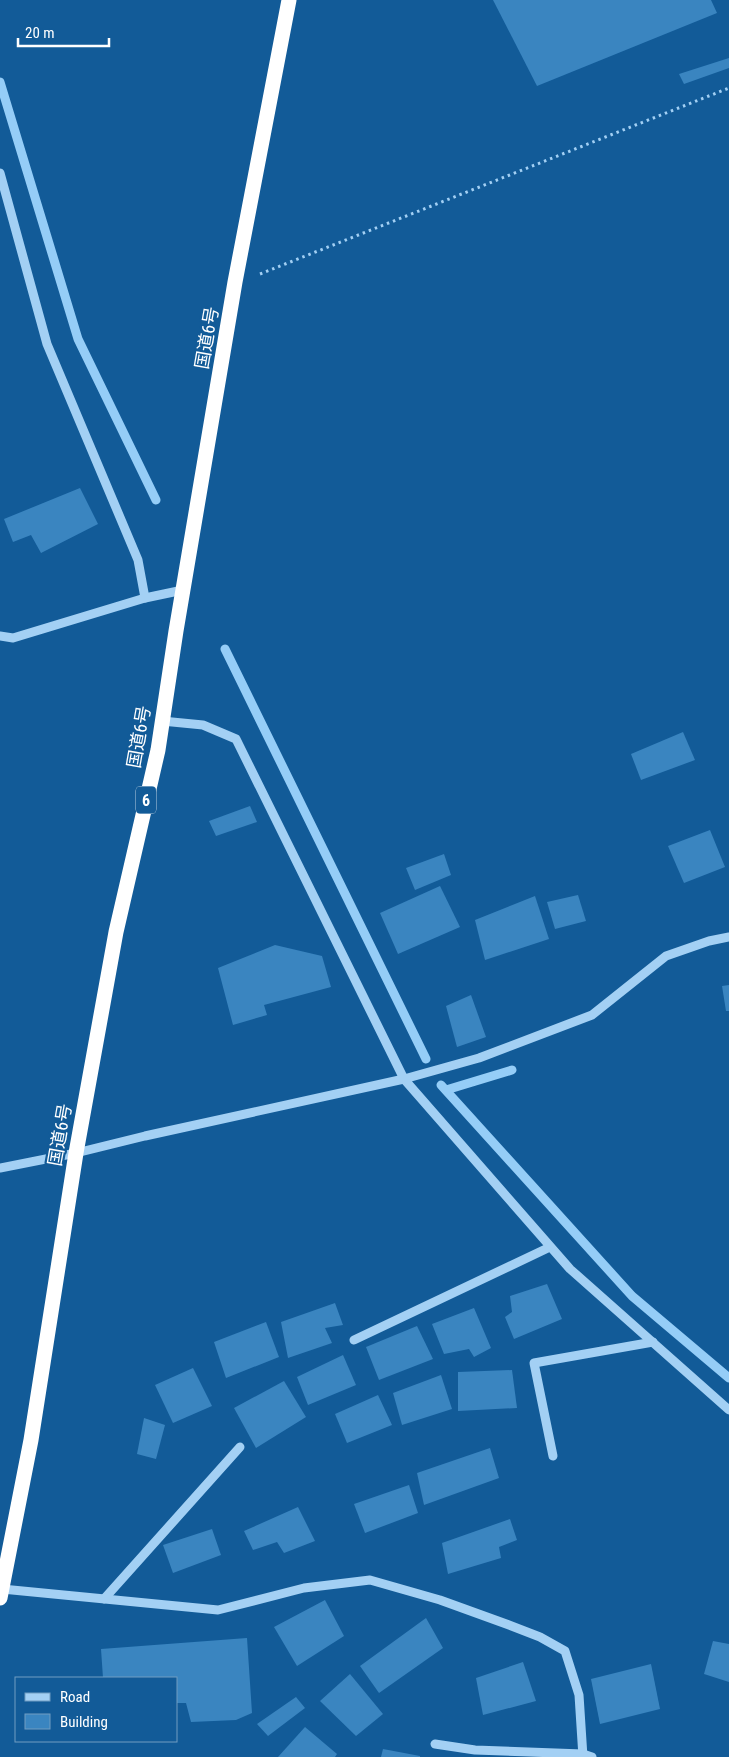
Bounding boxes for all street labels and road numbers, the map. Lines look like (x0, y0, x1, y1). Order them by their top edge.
street label: 国道6号 (191, 305, 222, 371)
street label: 国道6号 (123, 704, 154, 770)
road number: 6 (136, 786, 156, 814)
street label: 国道6号 (44, 1102, 75, 1168)

